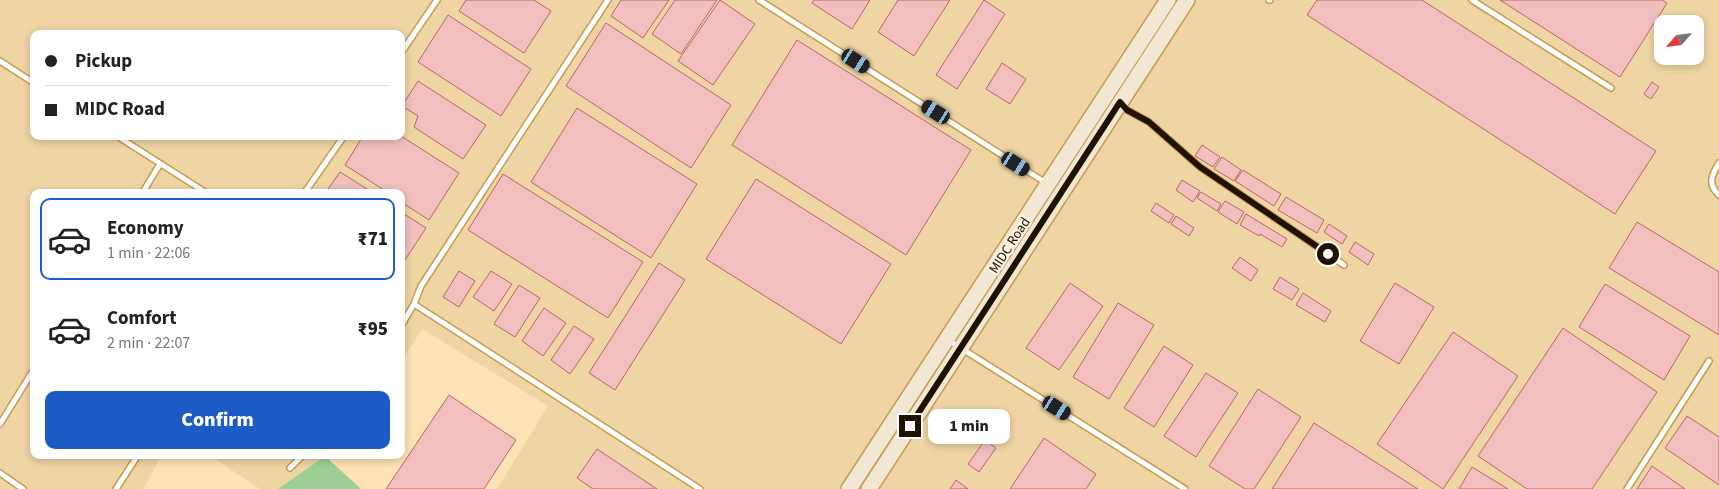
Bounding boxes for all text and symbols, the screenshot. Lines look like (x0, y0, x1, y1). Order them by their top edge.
north arrow (1654, 15, 1704, 65)
map controls (1654, 15, 1704, 65)
car (839, 47, 872, 75)
text: Pickup (75, 48, 132, 75)
text: MIDC Road (75, 96, 165, 123)
car (919, 98, 952, 126)
car (999, 150, 1032, 178)
street label: MIDC Road (984, 214, 1035, 278)
text: Economy (107, 215, 184, 242)
icon: car (47, 217, 92, 262)
text: ₹71 (358, 226, 388, 253)
text: 1 min · 22:06 (107, 242, 190, 264)
route start (1317, 243, 1339, 265)
text: Comfort (107, 305, 177, 332)
icon: car (47, 307, 92, 352)
text: ₹95 (358, 316, 388, 343)
text: 2 min · 22:07 (107, 332, 190, 354)
button: Confirm (45, 391, 390, 449)
car (1040, 394, 1073, 422)
callout: 1 min (928, 408, 1010, 444)
route end (899, 415, 921, 437)
text: 1 min (949, 415, 989, 437)

